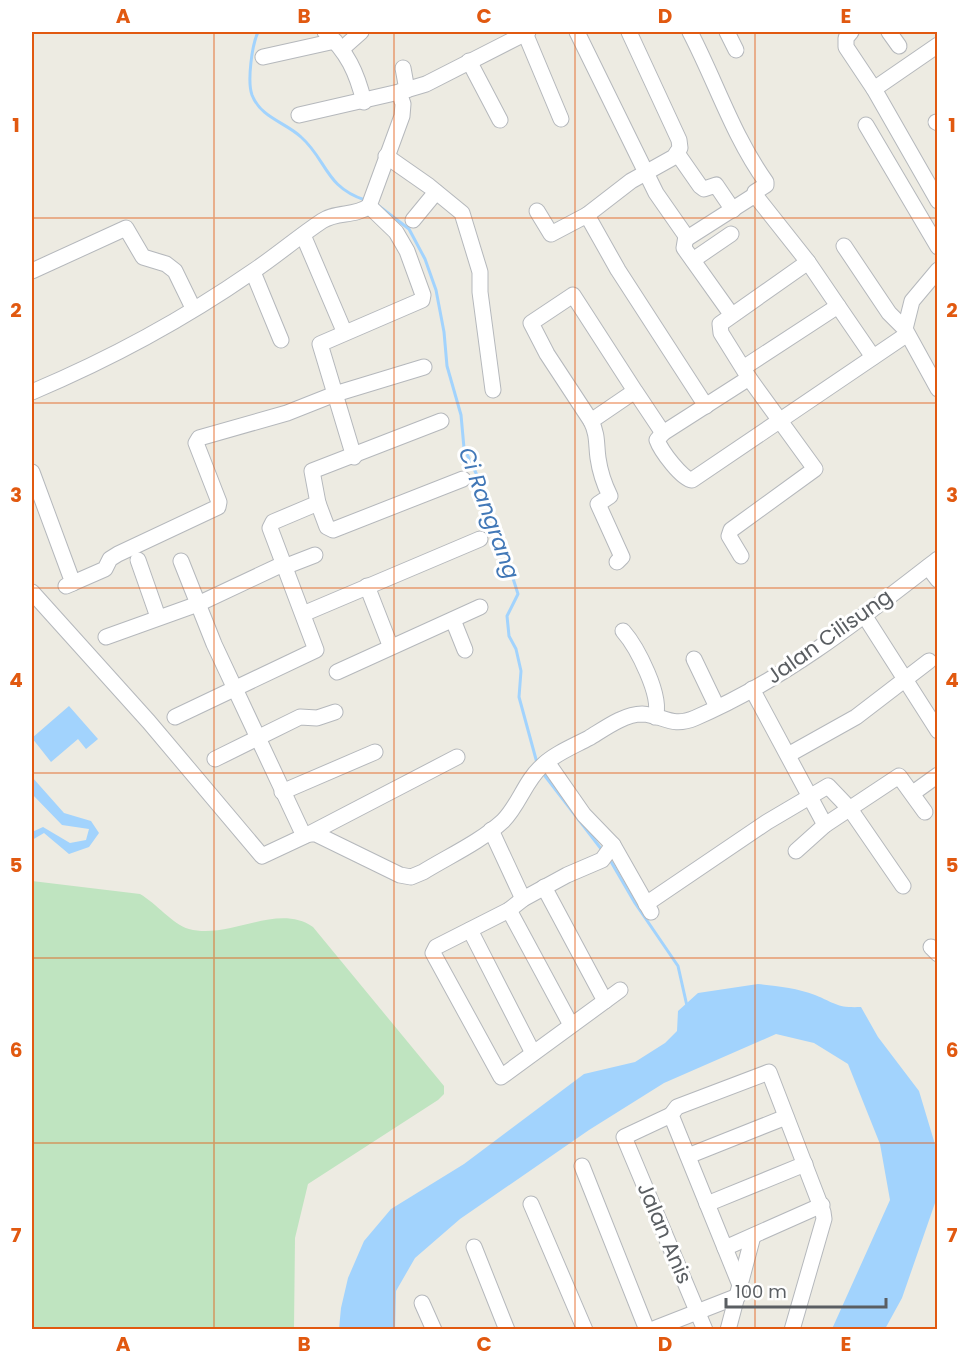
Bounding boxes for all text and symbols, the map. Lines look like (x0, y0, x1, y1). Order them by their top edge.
text: A (116, 2, 131, 30)
text: B (297, 2, 311, 30)
text: C (476, 2, 492, 30)
text: D (658, 2, 672, 30)
text: E (841, 2, 851, 30)
text: 1 (12, 111, 20, 139)
text: 1 (948, 111, 956, 139)
text: 2 (10, 296, 22, 324)
text: 2 (946, 296, 958, 324)
water label: Ci Rangrang (451, 443, 527, 583)
text: 3 (10, 481, 22, 509)
text: 3 (946, 481, 958, 509)
street label: Jalan Cilisung (760, 582, 898, 690)
text: 4 (9, 666, 23, 694)
text: 4 (945, 666, 959, 694)
text: 5 (10, 851, 23, 879)
text: 5 (946, 851, 959, 879)
text: 6 (10, 1036, 22, 1064)
text: 6 (946, 1036, 958, 1064)
street label: Jalan Anis (631, 1178, 699, 1288)
text: 7 (11, 1221, 22, 1249)
text: 7 (947, 1221, 958, 1249)
scale bar (726, 1271, 886, 1309)
text: 100 m (735, 1279, 787, 1304)
text: A (116, 1330, 131, 1358)
text: B (297, 1330, 311, 1358)
text: C (476, 1330, 492, 1358)
text: D (658, 1330, 672, 1358)
text: E (841, 1330, 851, 1358)

